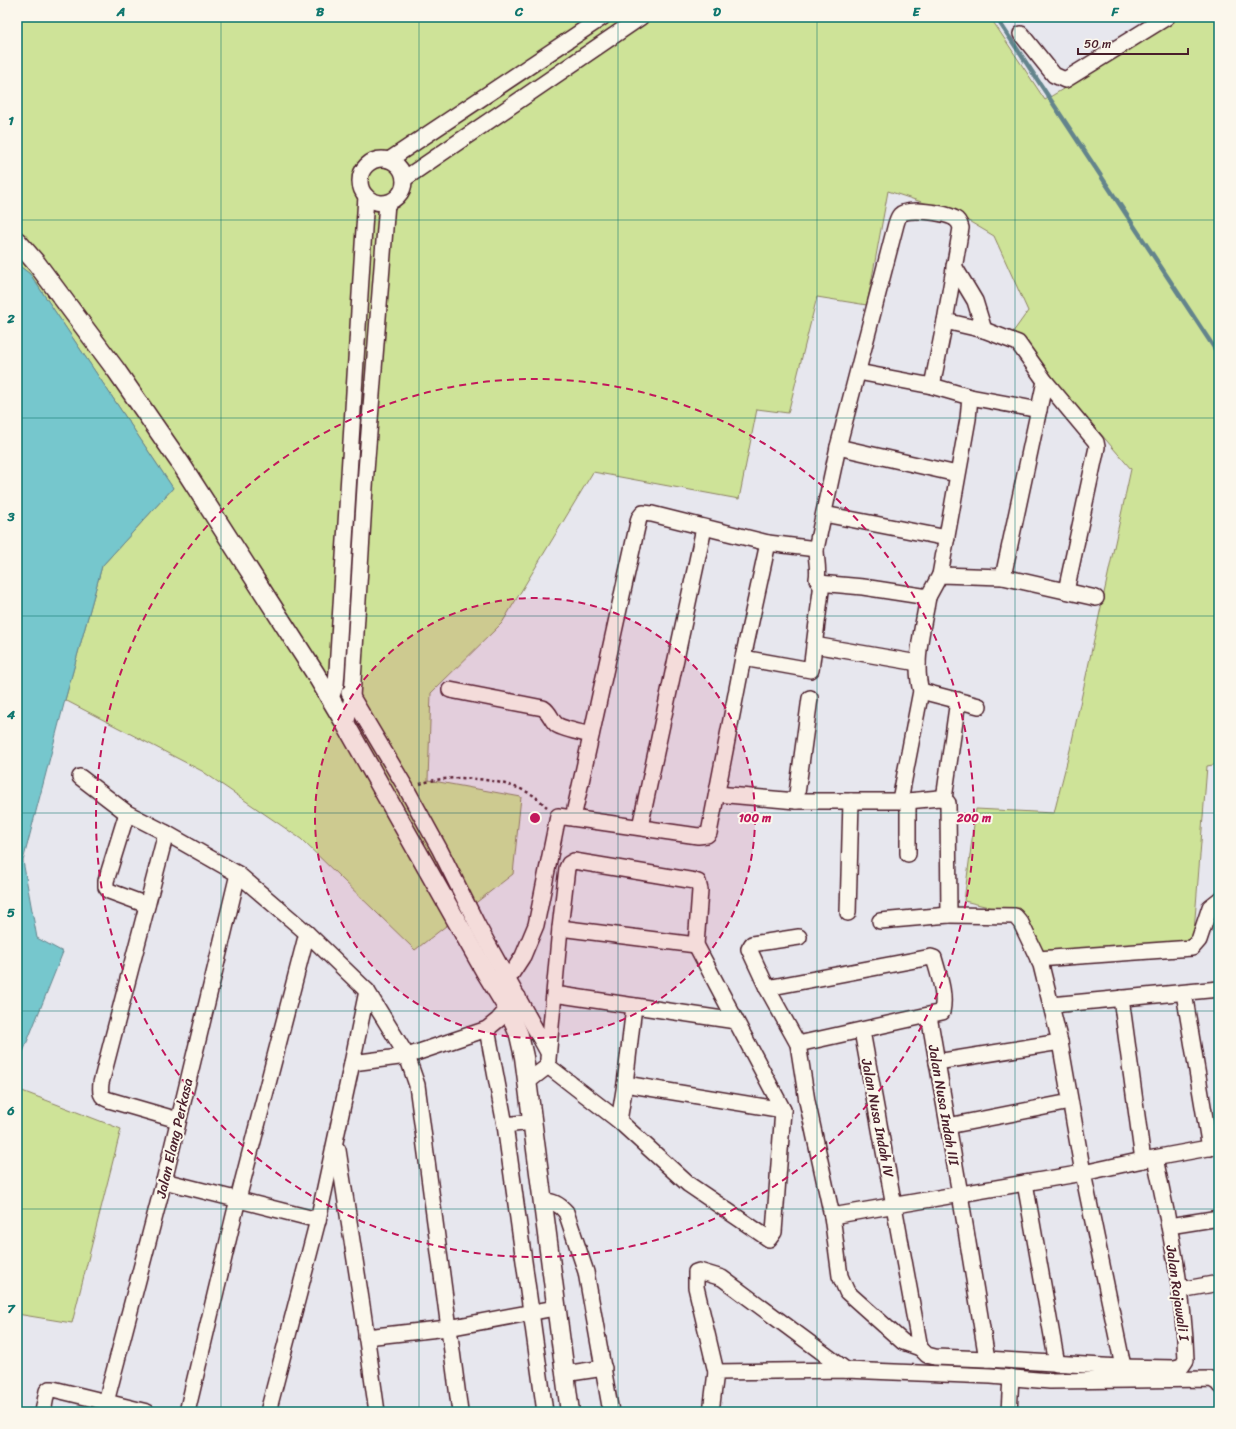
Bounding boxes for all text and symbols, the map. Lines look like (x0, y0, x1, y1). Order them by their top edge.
text: A (116, 0, 125, 23)
text: B (316, 0, 325, 23)
text: C (514, 0, 524, 23)
text: D (713, 0, 721, 23)
text: E (912, 0, 921, 23)
text: F (1110, 0, 1119, 23)
scale bar (1078, 30, 1188, 56)
text: 50 m (1084, 33, 1111, 55)
text: 1 (8, 109, 14, 132)
text: 2 (6, 307, 15, 330)
text: 3 (6, 505, 15, 528)
text: 4 (6, 703, 16, 726)
text: 100 m (739, 807, 772, 829)
text: 200 m (956, 807, 992, 829)
centre of rings (528, 811, 542, 825)
text: 5 (7, 901, 15, 924)
street label: Jalan Nusa Indah III (920, 1042, 967, 1169)
street label: Jalan Nusa Indah IV (854, 1056, 901, 1180)
street label: Jalan Elang Perkasa (148, 1076, 200, 1201)
text: 6 (6, 1099, 15, 1122)
street label: Jalan Rajawali I (1158, 1243, 1197, 1344)
text: 7 (7, 1297, 16, 1320)

